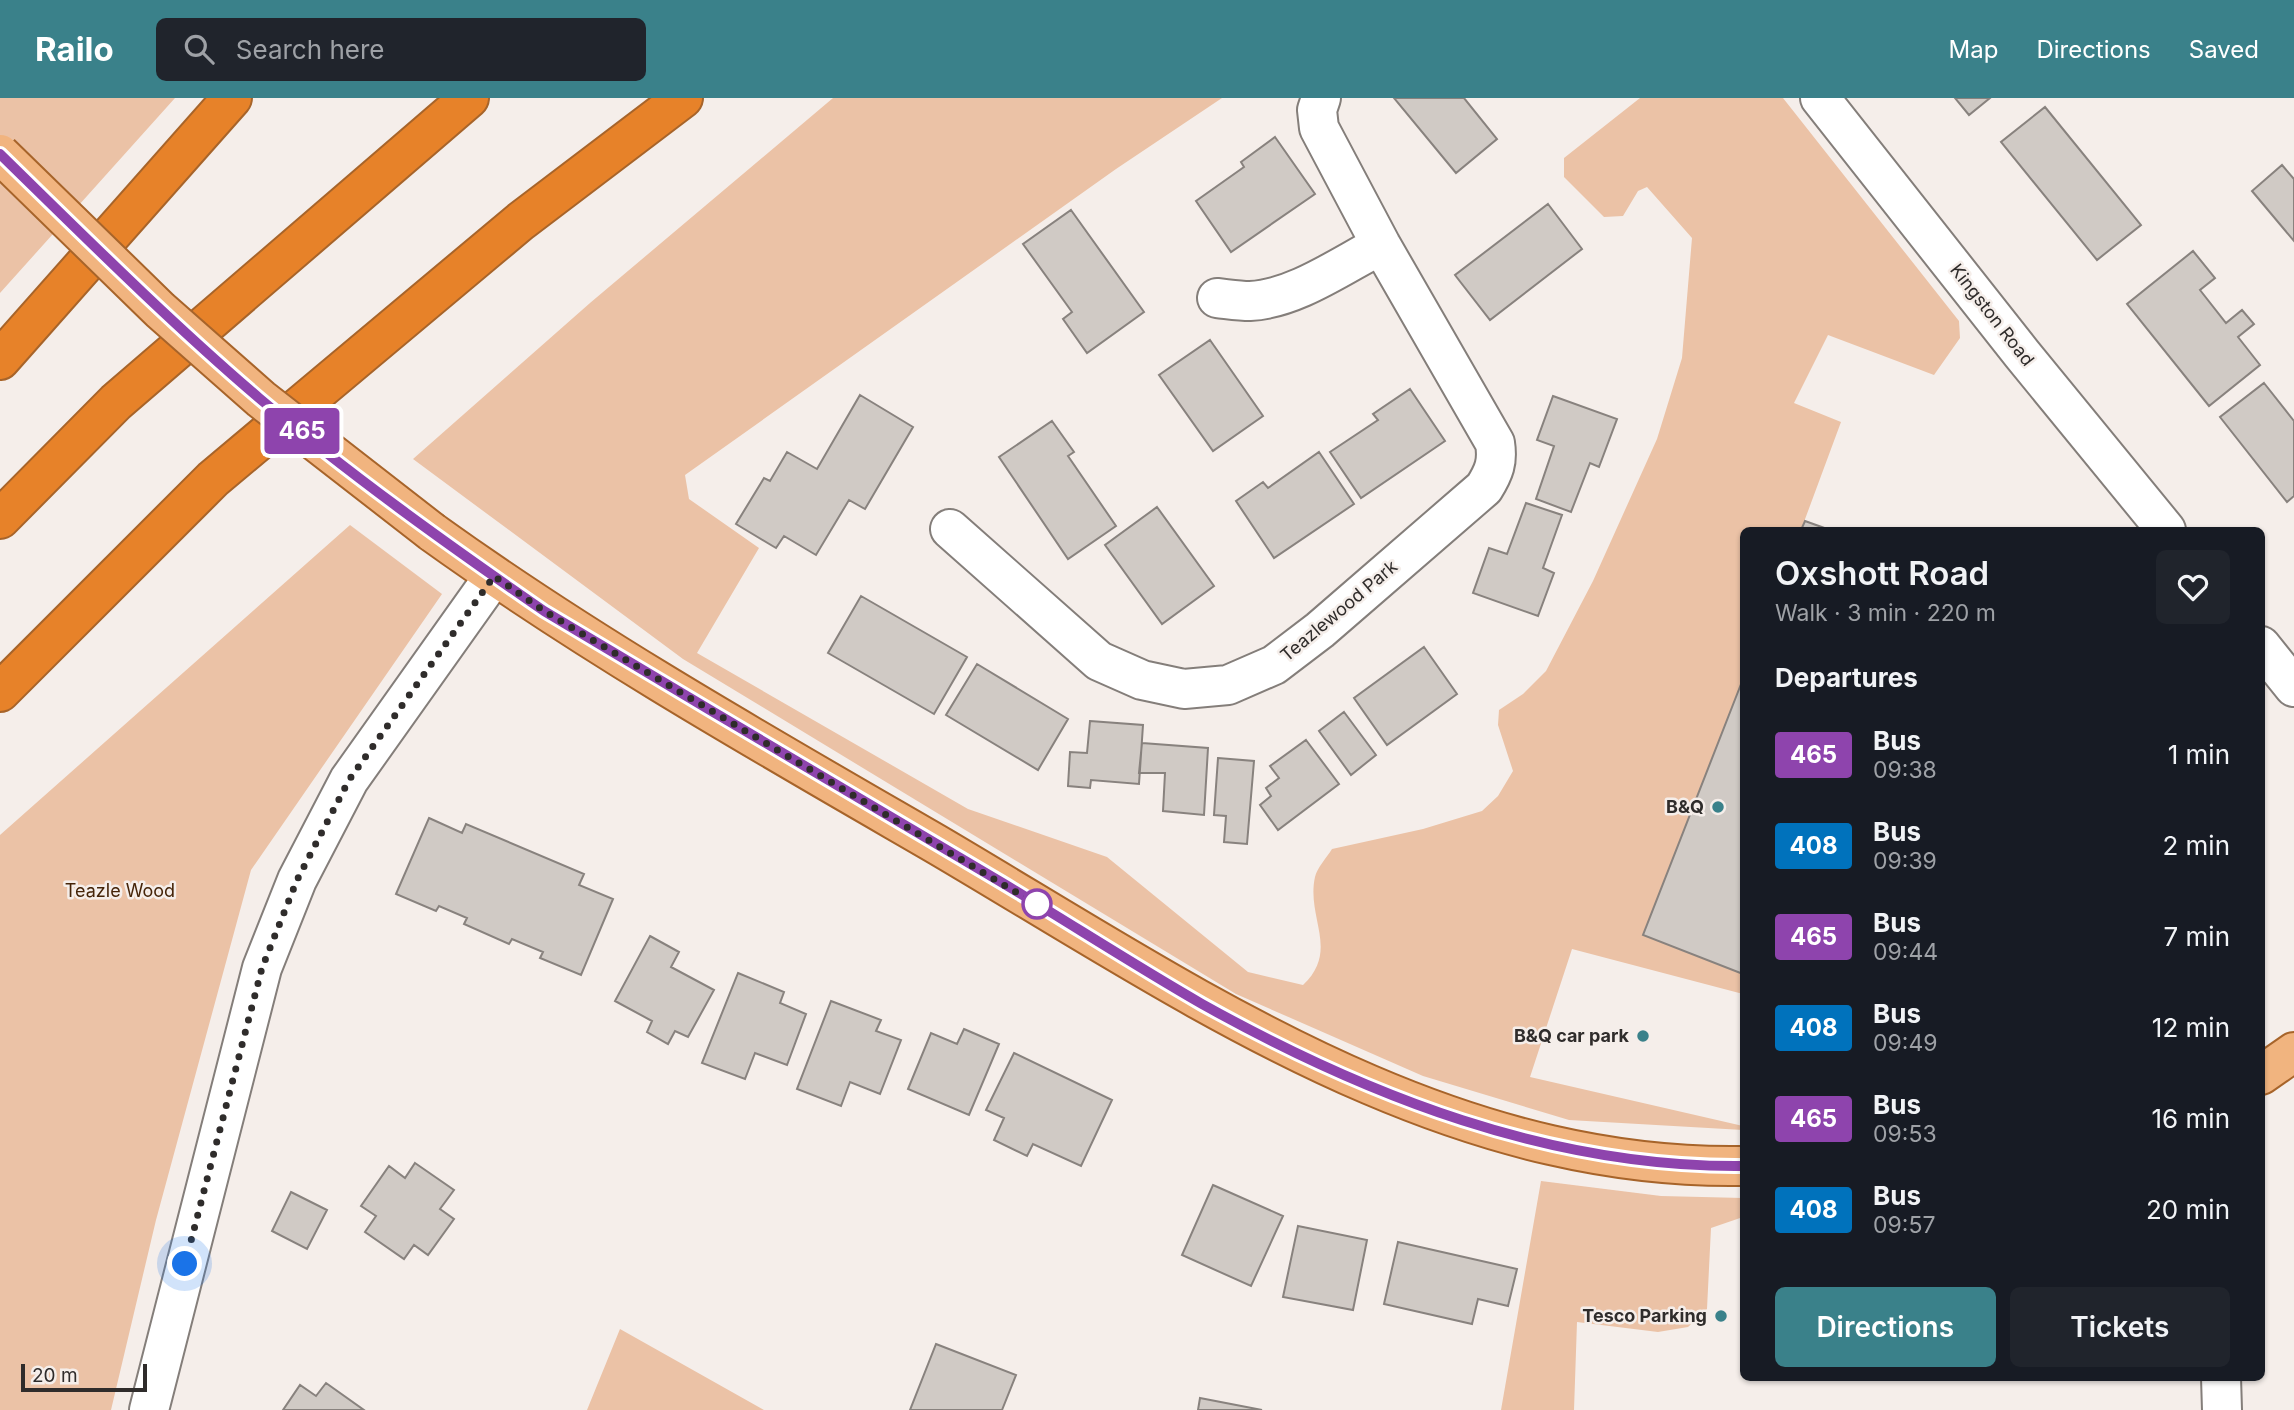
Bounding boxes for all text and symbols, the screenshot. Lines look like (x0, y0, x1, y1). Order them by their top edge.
search box (156, 18, 646, 81)
text: Railo (35, 29, 114, 69)
icon: search (180, 30, 218, 68)
text: Search here (236, 34, 384, 65)
text: Map (1949, 35, 1998, 64)
text: Directions (2036, 35, 2151, 64)
text: Saved (2189, 35, 2259, 64)
street label: Kingston Road (1946, 260, 2039, 370)
line badge: 465 (262, 408, 342, 454)
text: 465 (278, 416, 326, 445)
button: heart (2156, 550, 2230, 624)
text: Oxshott Road (1775, 553, 1989, 593)
street label: Teazlewood Park (1276, 556, 1401, 666)
text: Walk · 3 min · 220 m (1775, 599, 1996, 627)
text: Departures (1775, 662, 1918, 693)
text: Bus (1873, 725, 1921, 756)
text: 1 min (2168, 739, 2230, 770)
text: 465 (1790, 740, 1837, 769)
text: 09:38 (1873, 756, 1937, 784)
place label: B&Q (1666, 796, 1704, 817)
marker: B&Q (1710, 799, 1726, 815)
text: Bus (1873, 816, 1921, 847)
text: 2 min (2162, 830, 2230, 861)
text: 408 (1789, 831, 1838, 860)
text: 09:39 (1873, 847, 1937, 875)
park label: Teazle Wood (65, 880, 175, 901)
unlabelled marker (1022, 889, 1052, 919)
text: Bus (1873, 907, 1921, 938)
text: 7 min (2164, 921, 2230, 952)
text: 465 (1790, 922, 1837, 951)
text: 09:44 (1873, 938, 1938, 966)
text: Bus (1873, 998, 1921, 1029)
text: 12 min (2152, 1012, 2230, 1043)
text: 408 (1789, 1013, 1838, 1042)
place label: B&Q car park (1514, 1025, 1630, 1046)
marker: B&Q car park (1635, 1028, 1651, 1044)
text: 09:49 (1873, 1029, 1938, 1057)
text: Bus (1873, 1089, 1921, 1120)
text: 16 min (2152, 1103, 2230, 1134)
text: 465 (1790, 1104, 1837, 1133)
text: 09:53 (1873, 1120, 1937, 1148)
text: Bus (1873, 1180, 1921, 1211)
text: 20 min (2146, 1194, 2230, 1225)
text: 408 (1789, 1195, 1838, 1224)
text: 09:57 (1873, 1211, 1935, 1239)
your location (167, 1246, 202, 1281)
button: Directions (1775, 1287, 1996, 1367)
button: Tickets (2010, 1287, 2230, 1367)
place label: Tesco Parking (1582, 1305, 1707, 1326)
marker: Tesco Parking (1713, 1308, 1729, 1324)
scale bar (21, 1361, 147, 1393)
text: 20 m (32, 1364, 78, 1387)

